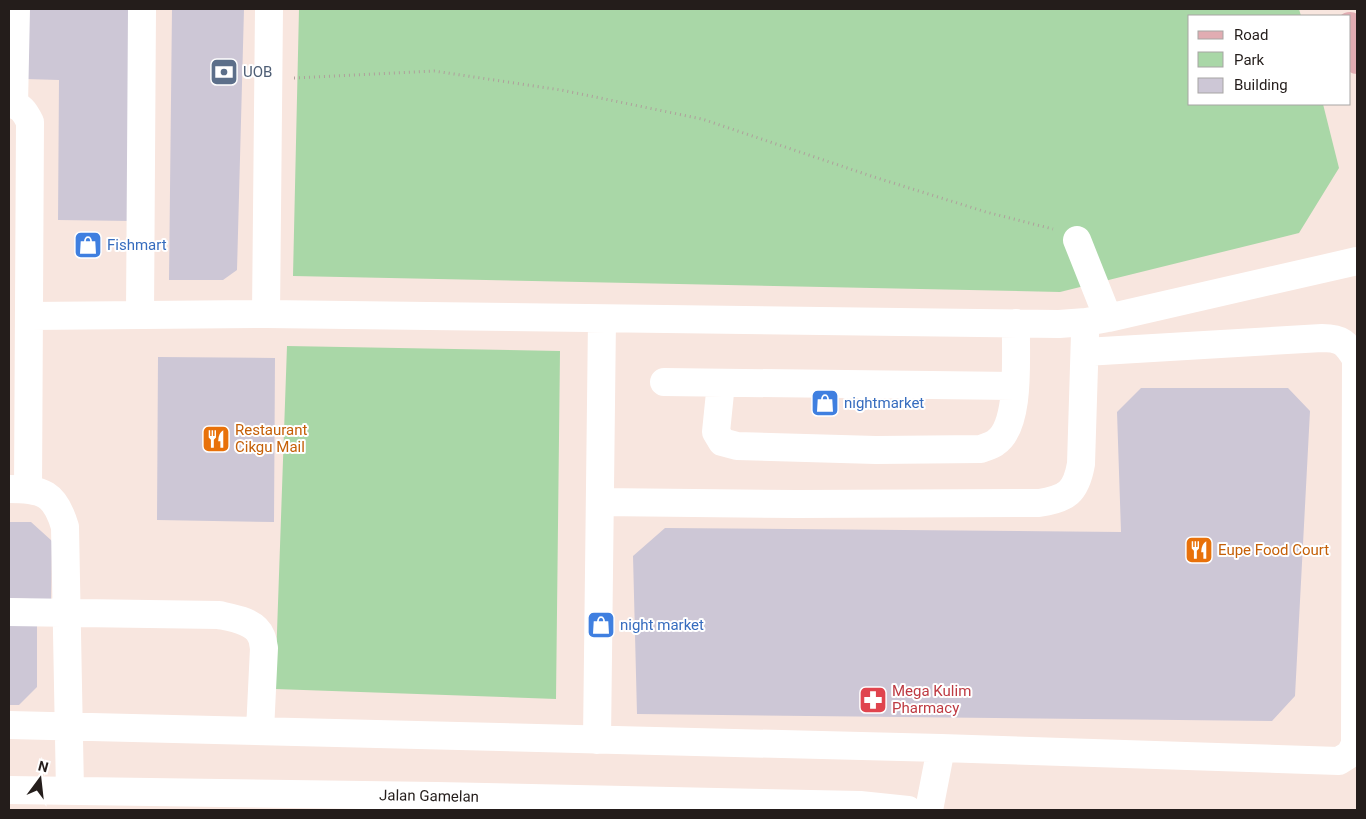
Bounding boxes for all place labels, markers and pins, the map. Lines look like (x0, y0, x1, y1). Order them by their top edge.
bank icon: UOB (209, 57, 239, 87)
place label: UOB (243, 63, 272, 81)
shop icon: Fishmart (73, 230, 103, 260)
place label: Fishmart (107, 236, 167, 254)
shop icon: nightmarket (810, 388, 840, 418)
place label: nightmarket (844, 394, 924, 412)
place label: Restaurant Cikgu Mail (235, 421, 308, 456)
restaurant icon: Restaurant Cikgu Mail (201, 424, 231, 454)
restaurant icon: Eupe Food Court (1184, 535, 1214, 565)
place label: Eupe Food Court (1218, 541, 1329, 559)
shop icon: night market (586, 610, 616, 640)
place label: night market (620, 616, 704, 634)
place label: Mega Kulim Pharmacy (892, 682, 971, 717)
pharmacy icon: Mega Kulim Pharmacy (858, 685, 888, 715)

